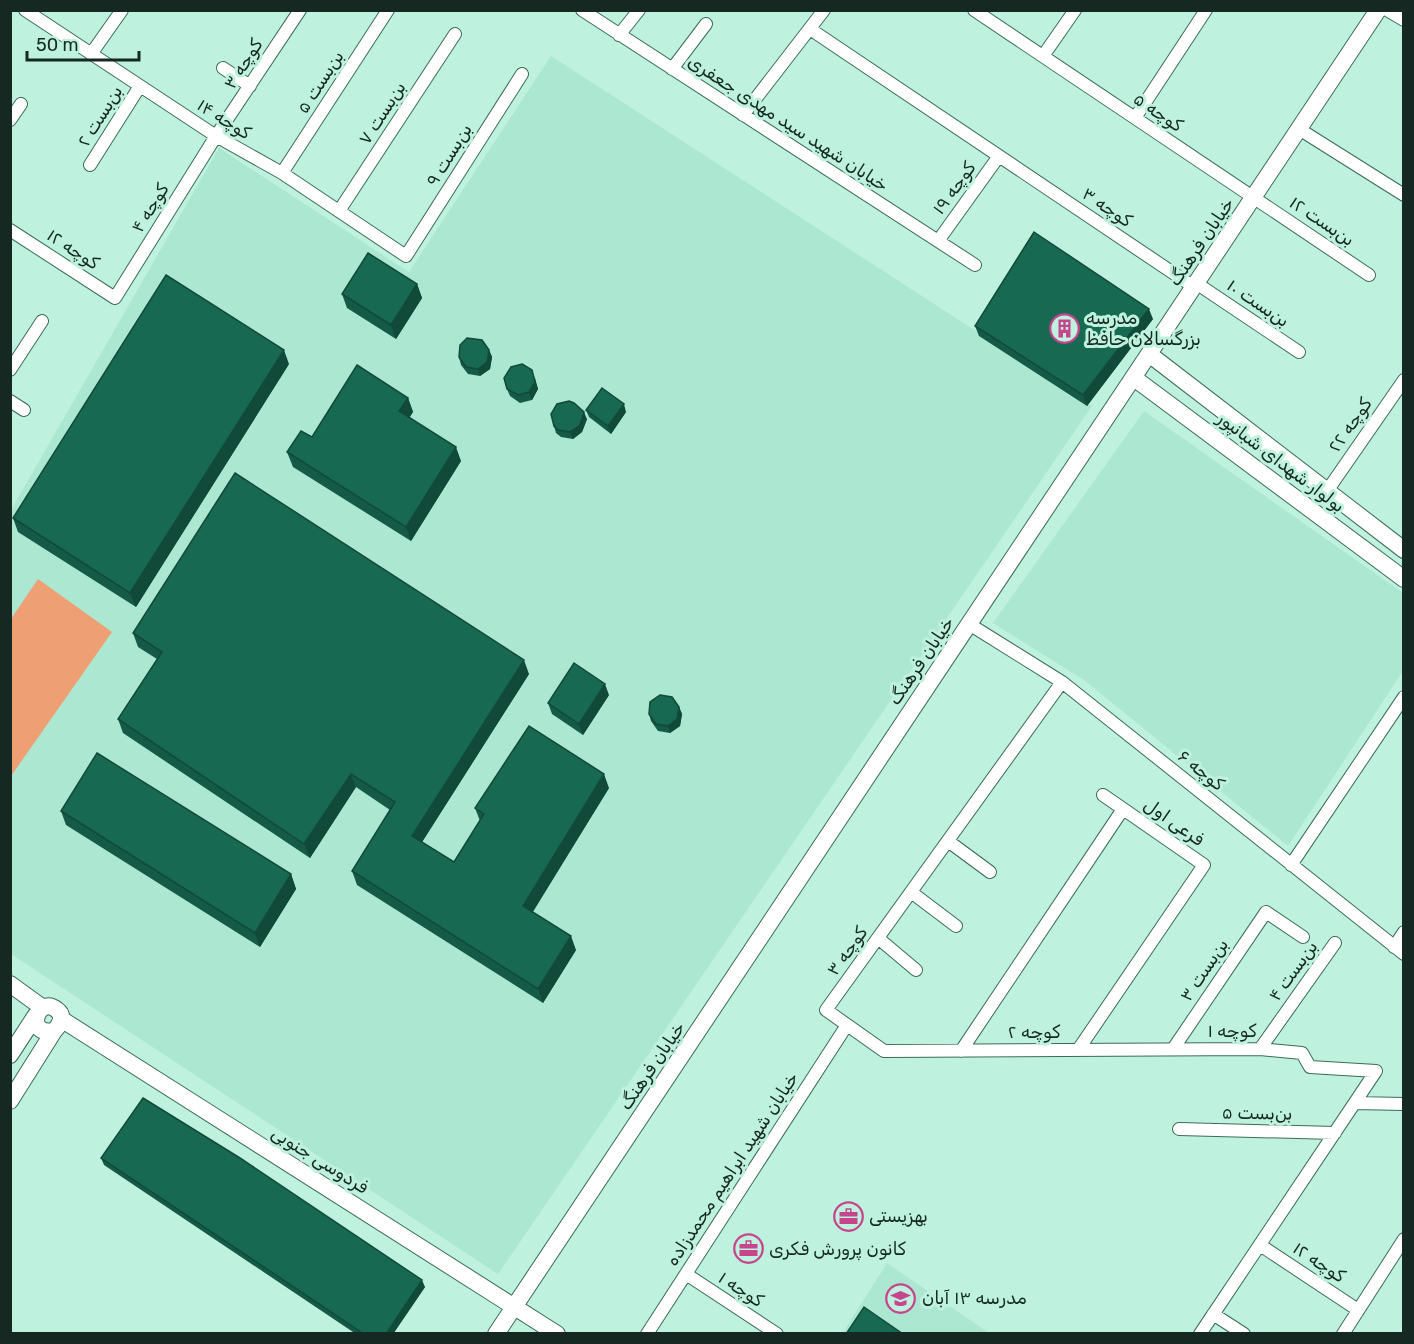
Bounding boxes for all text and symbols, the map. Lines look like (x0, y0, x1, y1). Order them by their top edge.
scale bar (27, 24, 140, 62)
text: 50 m (36, 34, 79, 56)
street label: کوچه ۳ (219, 35, 267, 93)
street label: بن‌بست ۵ (292, 46, 348, 118)
street label: خیابان شهید سید مهدی جعفری (684, 50, 892, 196)
street label: بن‌بست ۷ (354, 77, 410, 149)
street label: بن‌بست ۲ (73, 81, 127, 151)
street label: کوچه ۵ (1129, 87, 1187, 137)
street label: کوچه ۱۴ (193, 94, 255, 144)
street label: بن‌بست ۹ (421, 120, 477, 190)
street label: کوچه ۱۹ (928, 157, 980, 219)
street label: کوچه ۴ (126, 179, 174, 237)
street label: کوچه ۳ (1078, 182, 1136, 232)
street label: بن‌بست ۱۲ (1285, 191, 1359, 251)
street label: خیابان فرهنگ (1163, 194, 1239, 290)
street label: کوچه ۱۲ (43, 224, 103, 274)
street label: بن‌بست ۱۰ (1223, 274, 1293, 332)
place label: مدرسه بزرگسالان حافظ (1086, 307, 1201, 350)
building icon: مدرسه بزرگسالان حافظ (1049, 312, 1081, 344)
street label: کوچه ۲۲ (1323, 394, 1377, 456)
street label: بولوار شهدای شبانپور (1212, 406, 1349, 518)
street label: خیابان فرهنگ (883, 613, 959, 709)
street label: کوچه ۶ (1173, 745, 1229, 795)
street label: فرعی اول (1140, 793, 1208, 851)
street label: کوچه ۳ (822, 922, 872, 980)
street label: بن‌بست ۳ (1175, 934, 1233, 1006)
street label: بن‌بست ۴ (1264, 936, 1322, 1006)
street label: خیابان فرهنگ (614, 1018, 690, 1114)
street label: کوچه ۱ (1207, 1020, 1257, 1042)
street label: کوچه ۲ (1008, 1021, 1060, 1043)
street label: خیابان شهید ابراهیم محمدزاده (661, 1068, 804, 1271)
street label: بن‌بست ۵ (1221, 1101, 1293, 1125)
street label: فردوسی جنوبی (267, 1121, 373, 1199)
office icon: بهزیستی (832, 1200, 864, 1232)
place label: بهزیستی (869, 1205, 928, 1227)
office icon: کانون پرورش فکری (732, 1233, 764, 1265)
street label: کوچه ۱۲ (1289, 1237, 1349, 1287)
place label: کانون پرورش فکری (769, 1238, 906, 1261)
street label: کوچه ۱ (714, 1266, 768, 1312)
school or university icon: مدرسه ۱۳ آبان (885, 1282, 917, 1314)
place label: مدرسه ۱۳ آبان (922, 1287, 1027, 1309)

